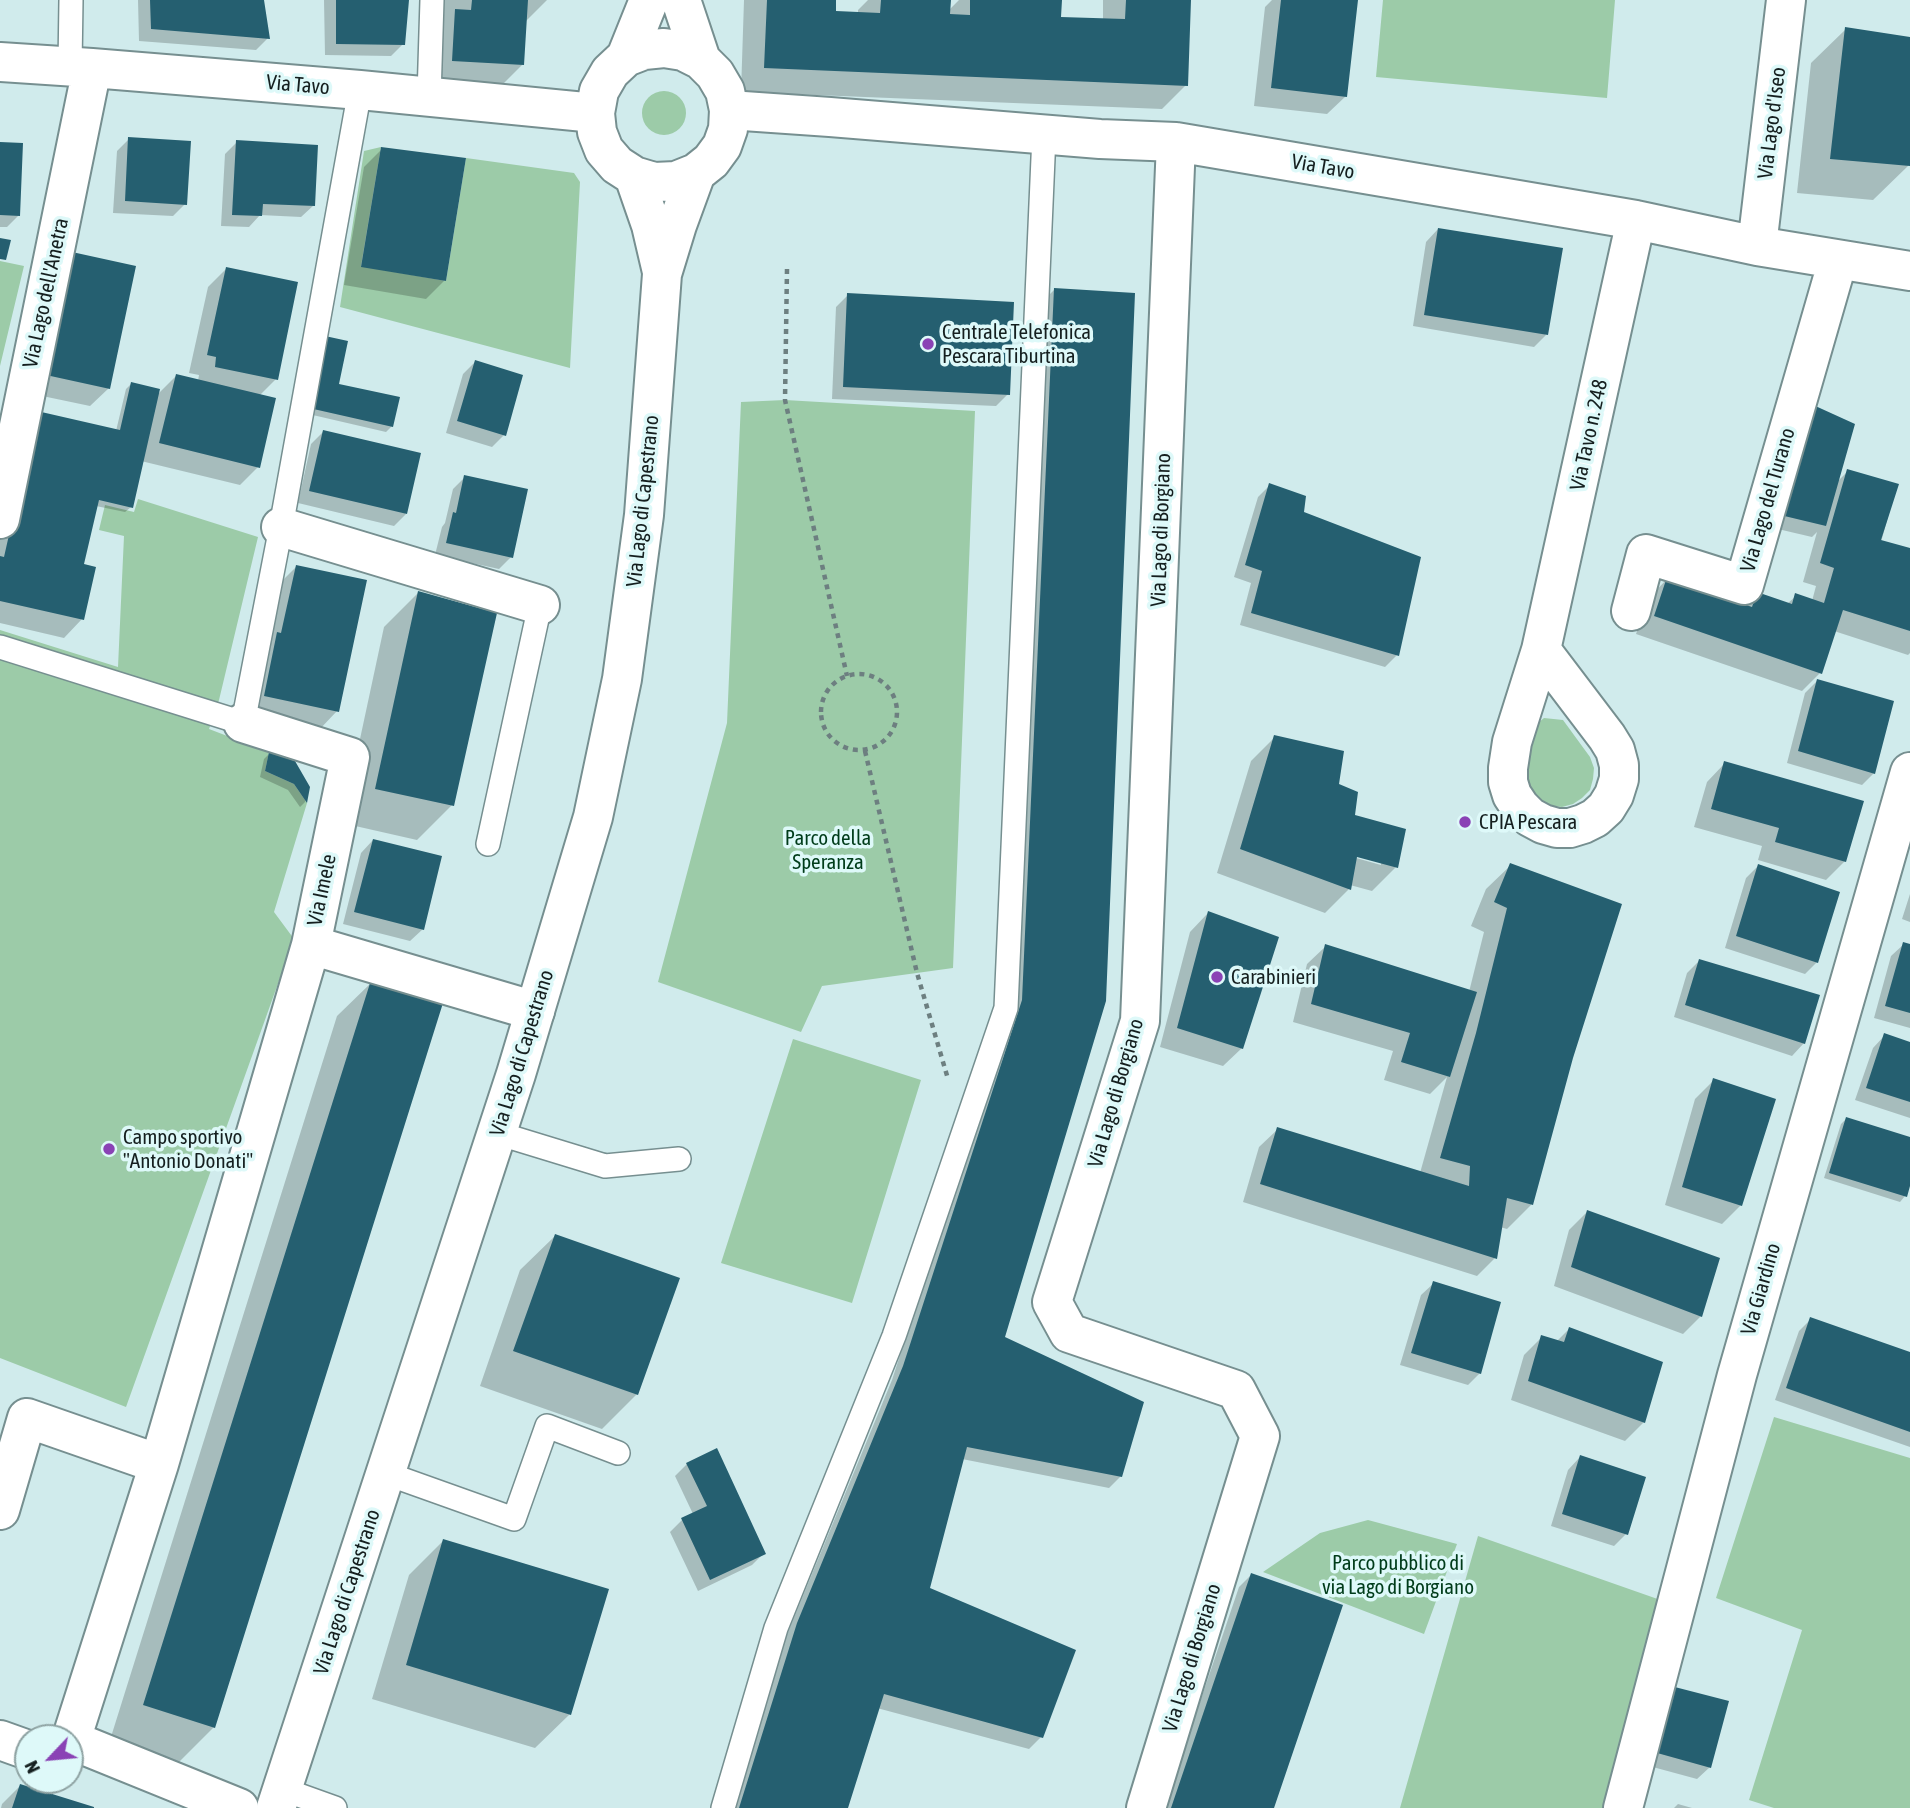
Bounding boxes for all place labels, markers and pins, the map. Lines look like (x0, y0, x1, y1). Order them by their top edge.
place label: Centrale Telefonica Pescara Tiburtina (942, 319, 1091, 369)
marker: Centrale Telefonica Pescara Tiburtina (920, 336, 936, 352)
place label: CPIA Pescara (1479, 809, 1577, 835)
marker: CPIA Pescara (1457, 814, 1473, 830)
place label: Carabinieri (1231, 964, 1316, 990)
marker: Carabinieri (1209, 969, 1225, 985)
place label: Campo sportivo "Antonio Donati" (123, 1124, 253, 1174)
marker: Campo sportivo "Antonio Donati" (101, 1141, 117, 1157)

